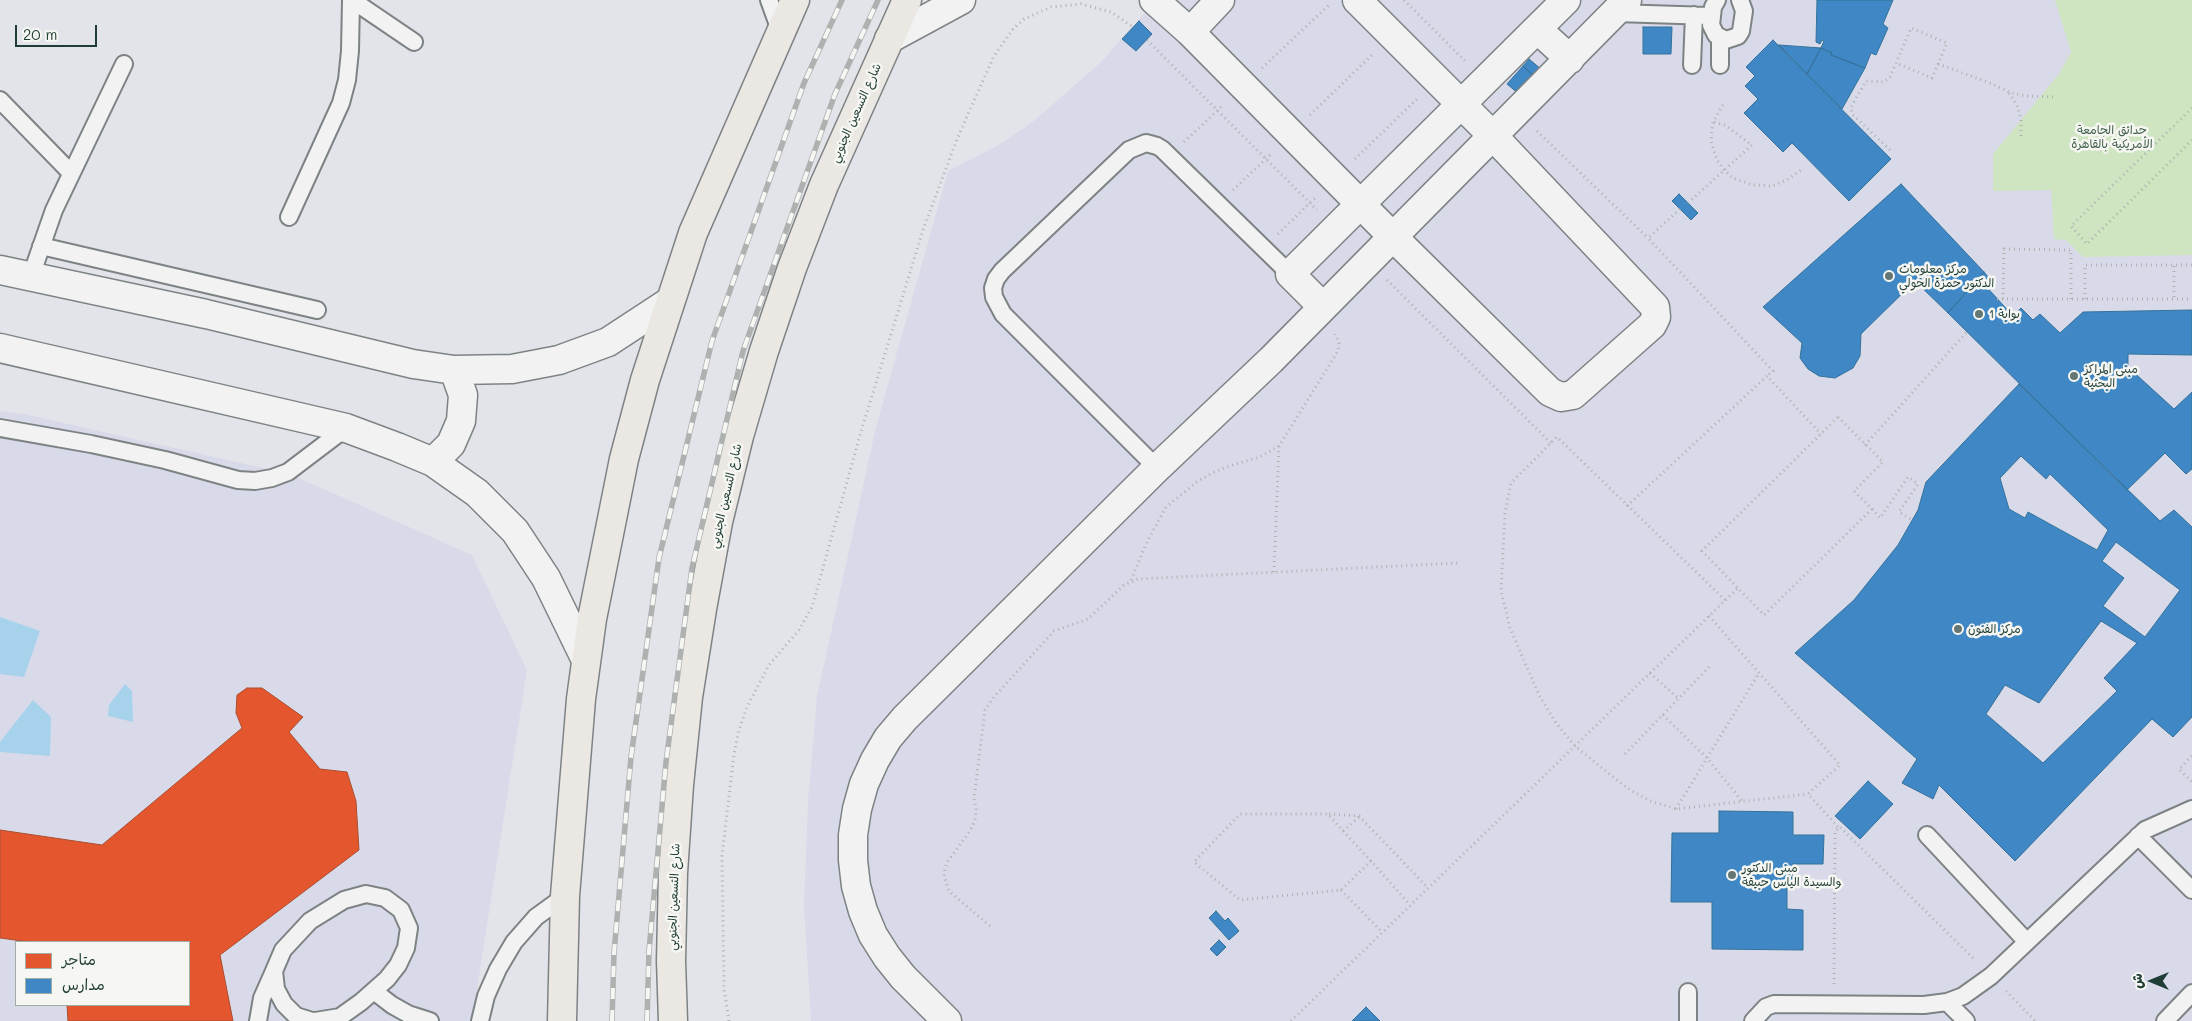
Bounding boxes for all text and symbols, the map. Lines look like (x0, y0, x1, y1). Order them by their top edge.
scale bar (18, 15, 100, 47)
text: 20 m (23, 24, 57, 44)
street label: شارع التسعين الجنوبي (828, 61, 884, 165)
park label: حدائق الجامعة الأمريكية بالقاهرة (2071, 123, 2153, 151)
place label: مركز معلومات الدكتور حمزة الخولي (1899, 262, 1994, 290)
marker: مركز معلومات الدكتور حمزة الخولي (1883, 270, 1895, 282)
place label: بوابة 1 (1989, 307, 2020, 321)
marker: بوابة 1 (1973, 308, 1985, 320)
place label: مبنى المراكز البحثية (2084, 362, 2138, 390)
marker: مبنى المراكز البحثية (2068, 370, 2080, 382)
street label: شارع التسعين الجنوبي (707, 442, 745, 550)
place label: مركز الفنون (1968, 622, 2021, 636)
marker: مركز الفنون (1952, 623, 1964, 635)
street label: شارع التسعين الجنوبي (665, 843, 683, 951)
place label: مبنى الدكتور والسيدة الياس حبيقة (1742, 861, 1842, 889)
marker: مبنى الدكتور والسيدة الياس حبيقة (1726, 869, 1738, 881)
legend (15, 941, 190, 1006)
text: متاجر (62, 949, 96, 969)
north arrow (2127, 956, 2177, 1006)
text: ش (2127, 973, 2146, 989)
text: مدارس (62, 974, 105, 994)

